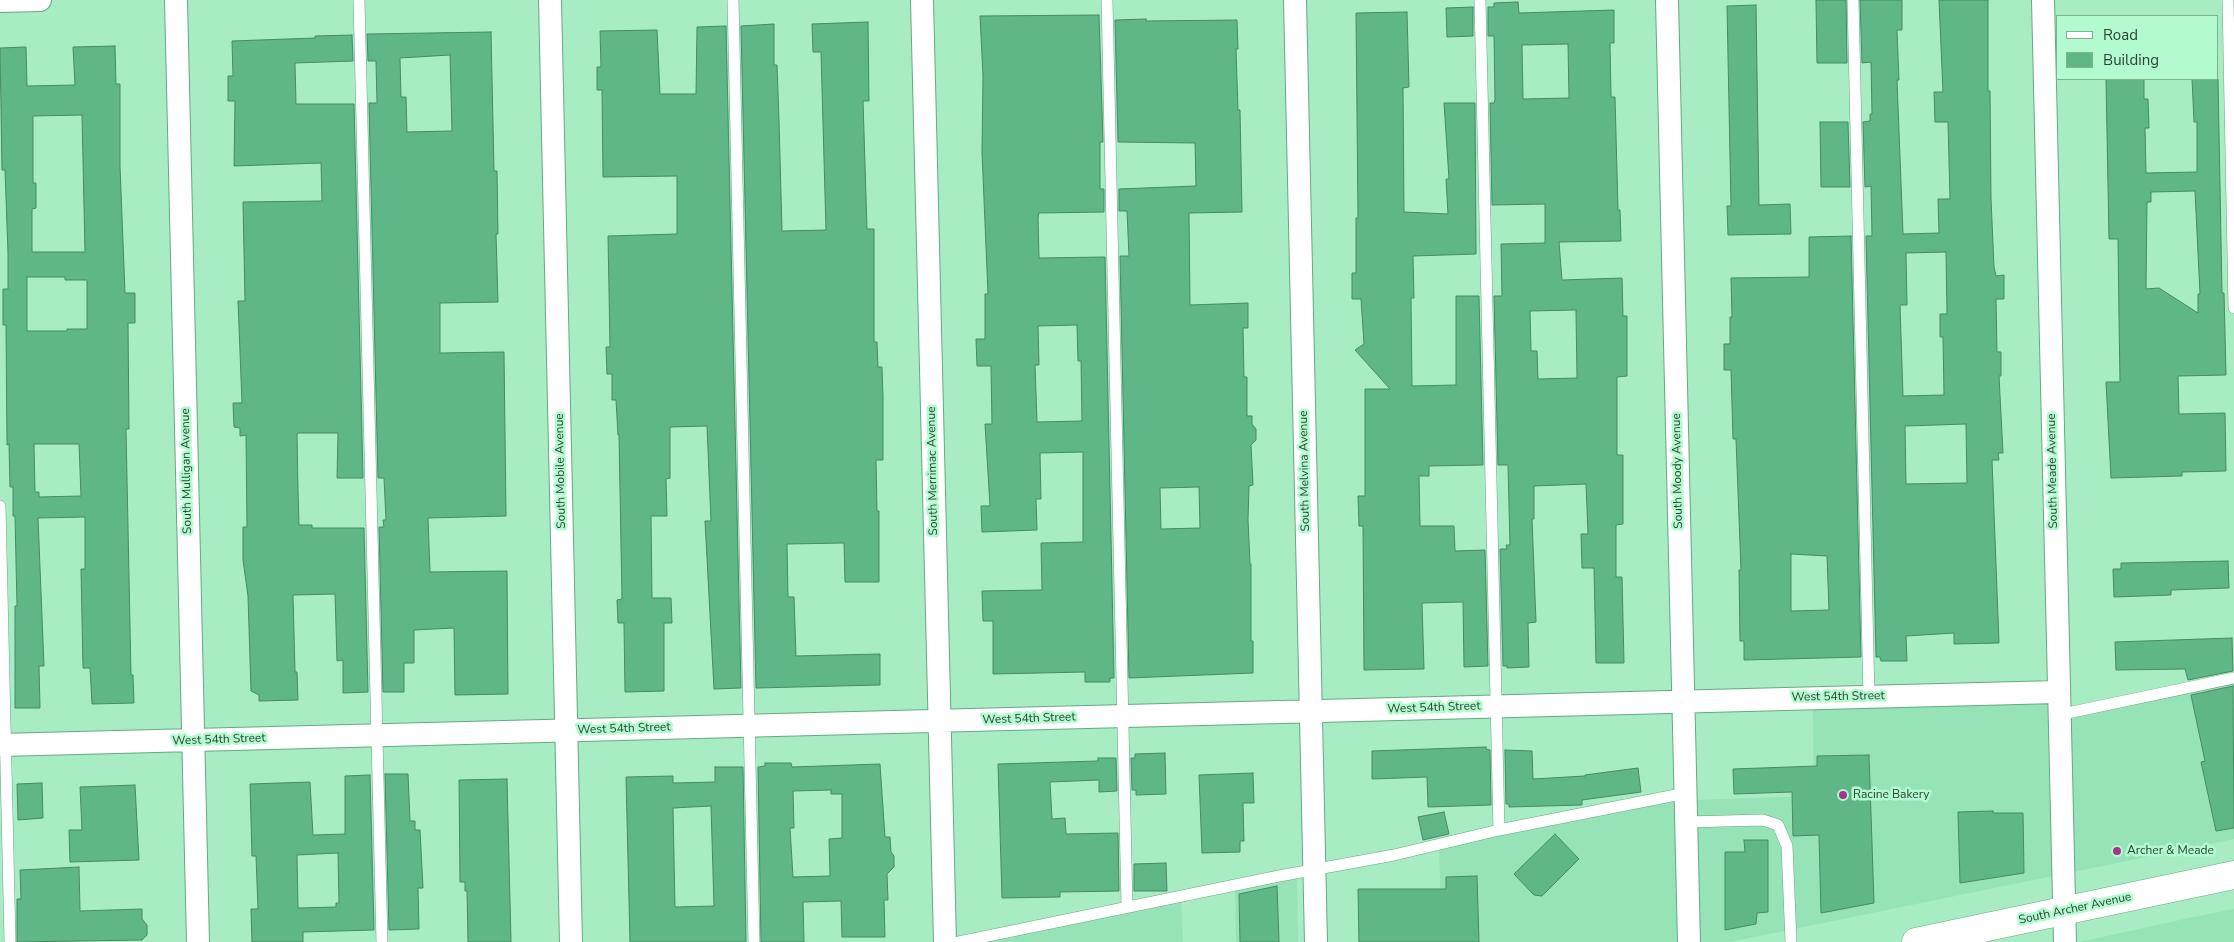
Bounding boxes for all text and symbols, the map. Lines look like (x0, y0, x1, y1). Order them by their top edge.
legend (2056, 15, 2219, 80)
text: Road (2103, 25, 2138, 45)
text: Building (2103, 50, 2159, 70)
street label: South Merrimac Avenue (925, 406, 941, 536)
street label: South Mulligan Avenue (179, 408, 195, 534)
street label: South Melvina Avenue (1297, 410, 1313, 532)
street label: South Mobile Avenue (553, 413, 569, 529)
street label: South Moody Avenue (1670, 413, 1686, 529)
street label: South Meade Avenue (2045, 413, 2061, 529)
street label: West 54th Street (1791, 689, 1885, 705)
street label: West 54th Street (1387, 699, 1481, 717)
street label: West 54th Street (982, 710, 1076, 728)
street label: West 54th Street (577, 720, 671, 738)
street label: West 54th Street (172, 731, 266, 749)
place label: Racine Bakery (1853, 788, 1930, 802)
marker: Racine Bakery (1837, 789, 1849, 801)
place label: Archer & Meade (2127, 844, 2214, 858)
marker: Archer & Meade (2111, 845, 2123, 857)
street label: South Archer Avenue (2017, 890, 2133, 928)

